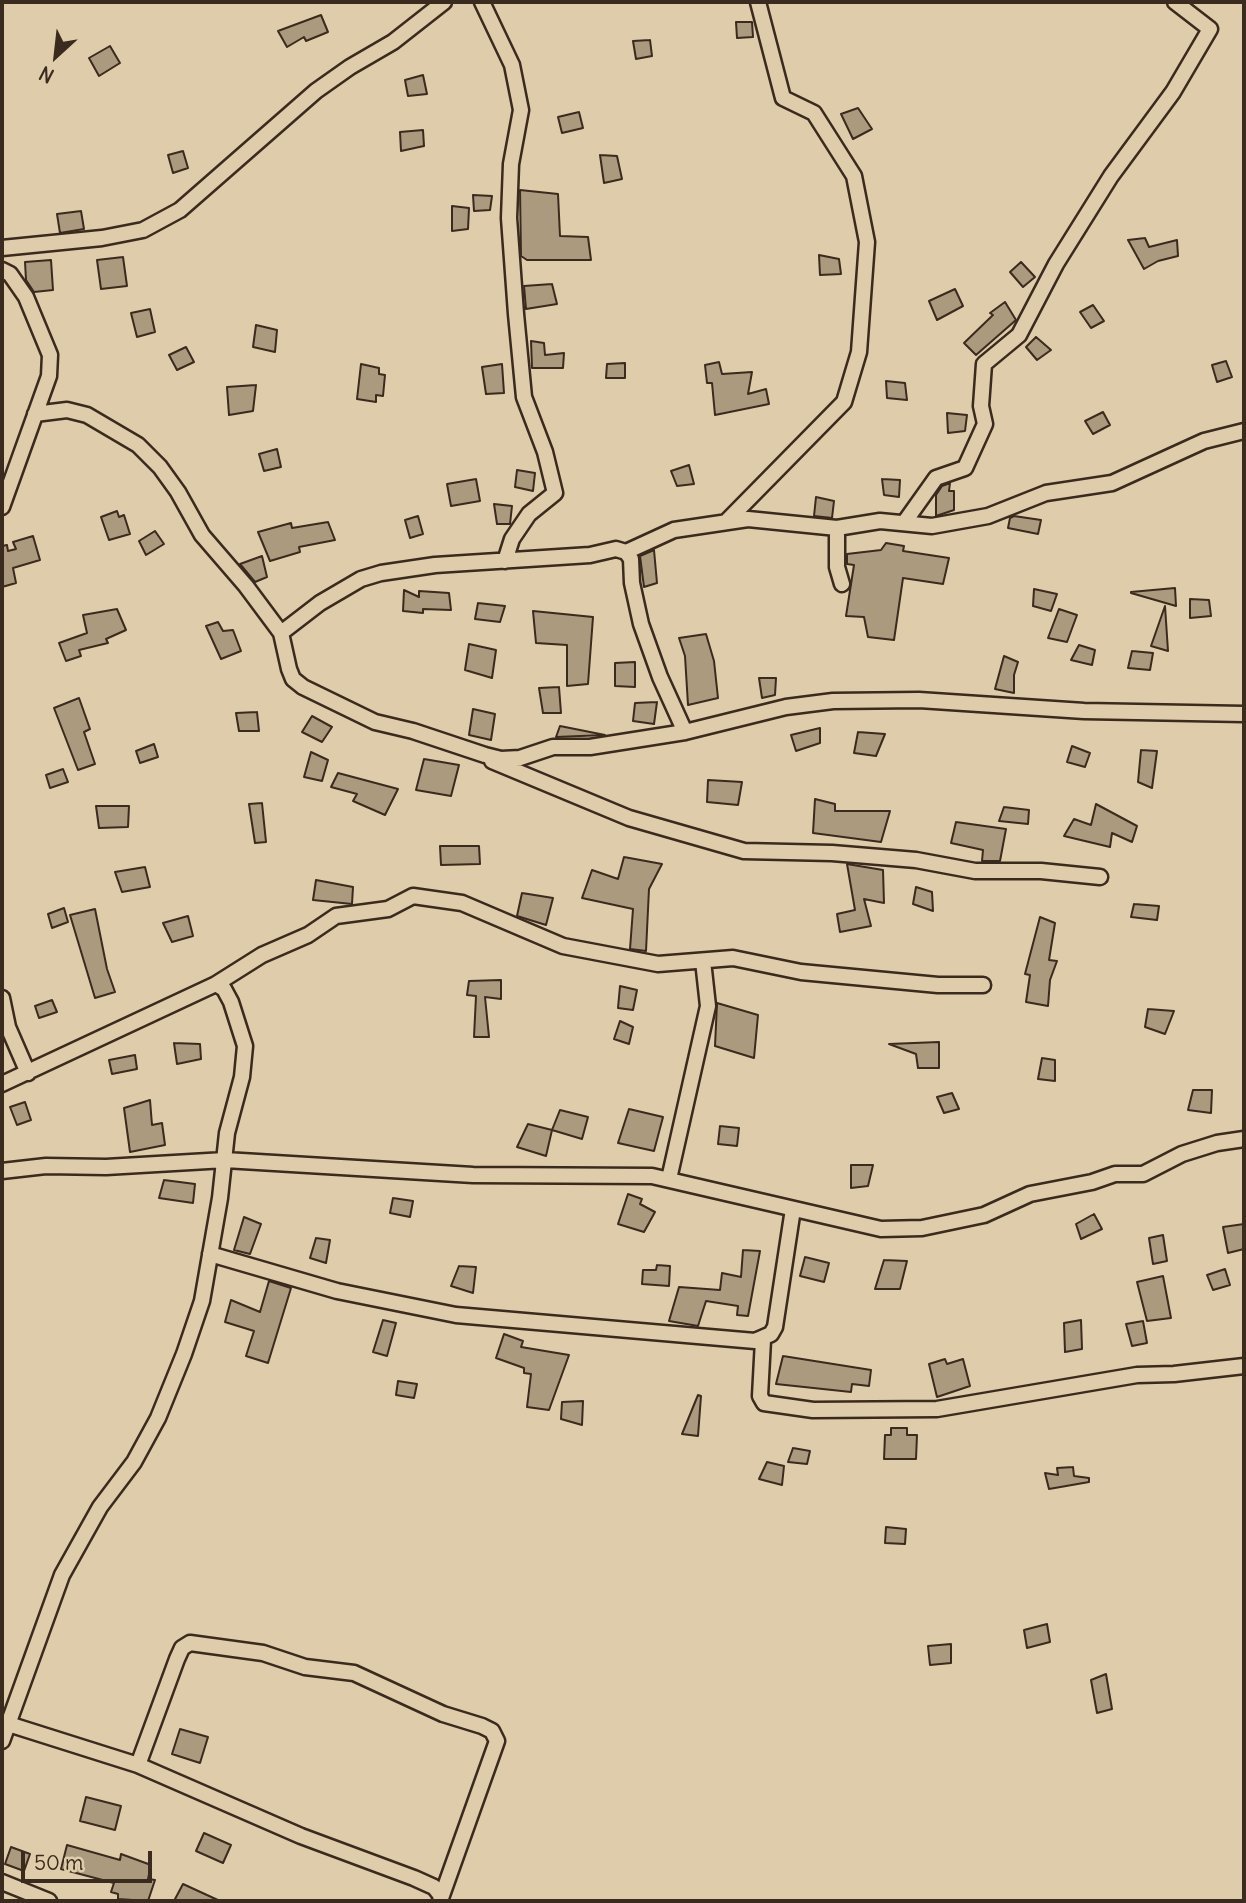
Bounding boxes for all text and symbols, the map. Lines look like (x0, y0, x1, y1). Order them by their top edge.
north arrow (21, 21, 91, 91)
text: N (35, 61, 58, 88)
scale bar (24, 1836, 156, 1880)
text: 50 m (34, 1849, 83, 1876)

